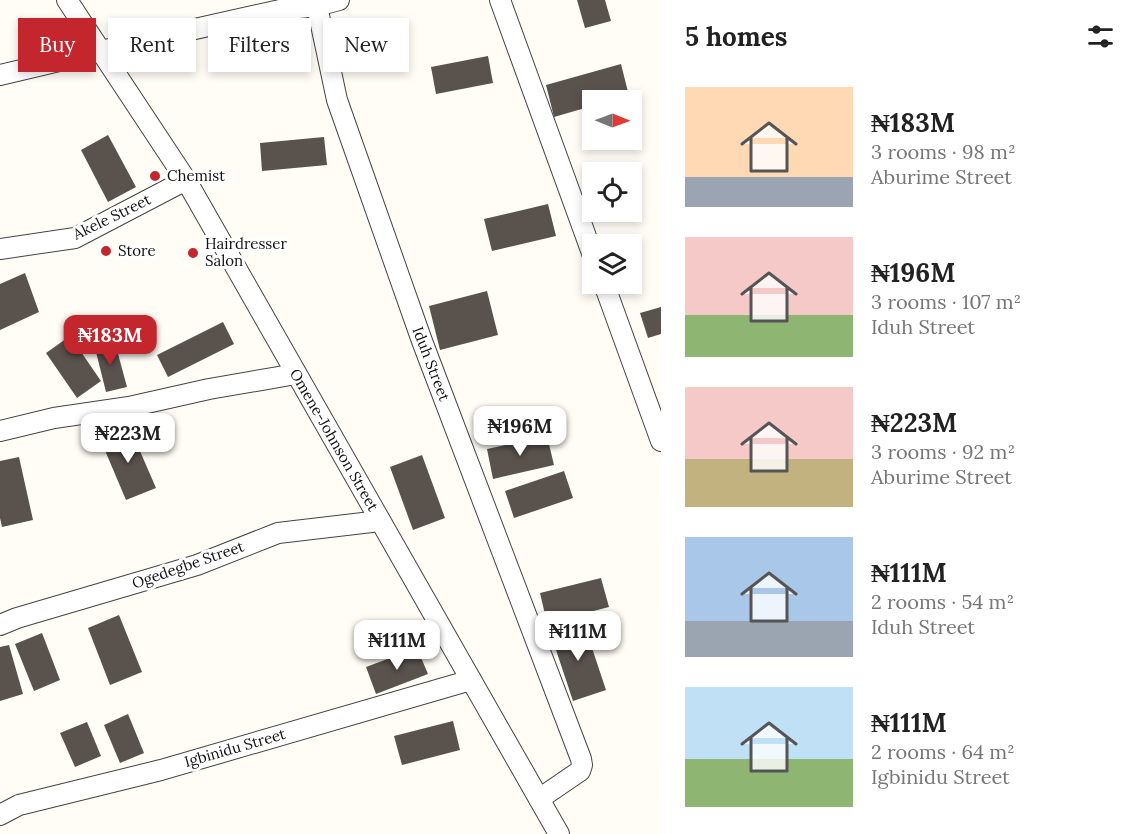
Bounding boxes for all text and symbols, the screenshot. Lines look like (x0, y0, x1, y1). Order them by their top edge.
chip: Buy (18, 18, 96, 72)
chip: Rent (108, 18, 196, 72)
chip: Filters (208, 18, 311, 72)
chip: New (323, 18, 409, 72)
text: 5 homes (685, 20, 787, 53)
icon: filters (1084, 20, 1117, 53)
north arrow (582, 90, 642, 150)
map controls (582, 90, 642, 294)
text: ₦183M (871, 106, 955, 139)
icon: home (733, 111, 805, 183)
text: 3 rooms · 98 m² (871, 139, 1016, 164)
button: locate (582, 162, 642, 222)
text: Aburime Street (871, 164, 1012, 189)
place label: Chemist (167, 166, 225, 185)
marker: Chemist (148, 169, 162, 183)
street label: Akele Street (69, 189, 154, 244)
place label: Hairdresser Salon (205, 234, 287, 270)
button: layers (582, 234, 642, 294)
place label: Store (118, 241, 156, 260)
marker: Store (99, 244, 113, 258)
marker: Hairdresser Salon (186, 246, 200, 260)
text: ₦196M (871, 256, 956, 289)
icon: home (733, 261, 805, 333)
text: 3 rooms · 107 m² (871, 289, 1021, 314)
text: Iduh Street (871, 314, 975, 339)
pin: ₦183M (68, 315, 152, 366)
text: ₦183M (78, 322, 142, 347)
street label: Iduh Street (409, 324, 454, 404)
street label: Omene-Johnson Street (286, 365, 383, 514)
pin: ₦196M (478, 406, 562, 457)
text: ₦223M (871, 406, 957, 439)
icon: home (733, 411, 805, 483)
pin: ₦223M (86, 413, 170, 464)
text: ₦196M (487, 413, 553, 438)
text: ₦223M (95, 420, 161, 445)
text: 3 rooms · 92 m² (871, 439, 1015, 464)
text: Aburime Street (871, 464, 1012, 489)
street label: Ogedegbe Street (129, 536, 247, 593)
text: ₦111M (871, 556, 947, 589)
icon: home (733, 561, 805, 633)
text: 2 rooms · 54 m² (871, 589, 1014, 614)
pin: ₦111M (536, 611, 620, 662)
text: Iduh Street (871, 614, 975, 639)
text: ₦111M (549, 618, 607, 643)
pin: ₦111M (355, 620, 439, 671)
text: ₦111M (368, 627, 426, 652)
text: ₦111M (871, 706, 947, 739)
icon: home (733, 711, 805, 783)
street label: Igbinidu Street (182, 724, 288, 771)
text: 2 rooms · 64 m² (871, 739, 1015, 764)
text: Igbinidu Street (871, 764, 1010, 789)

